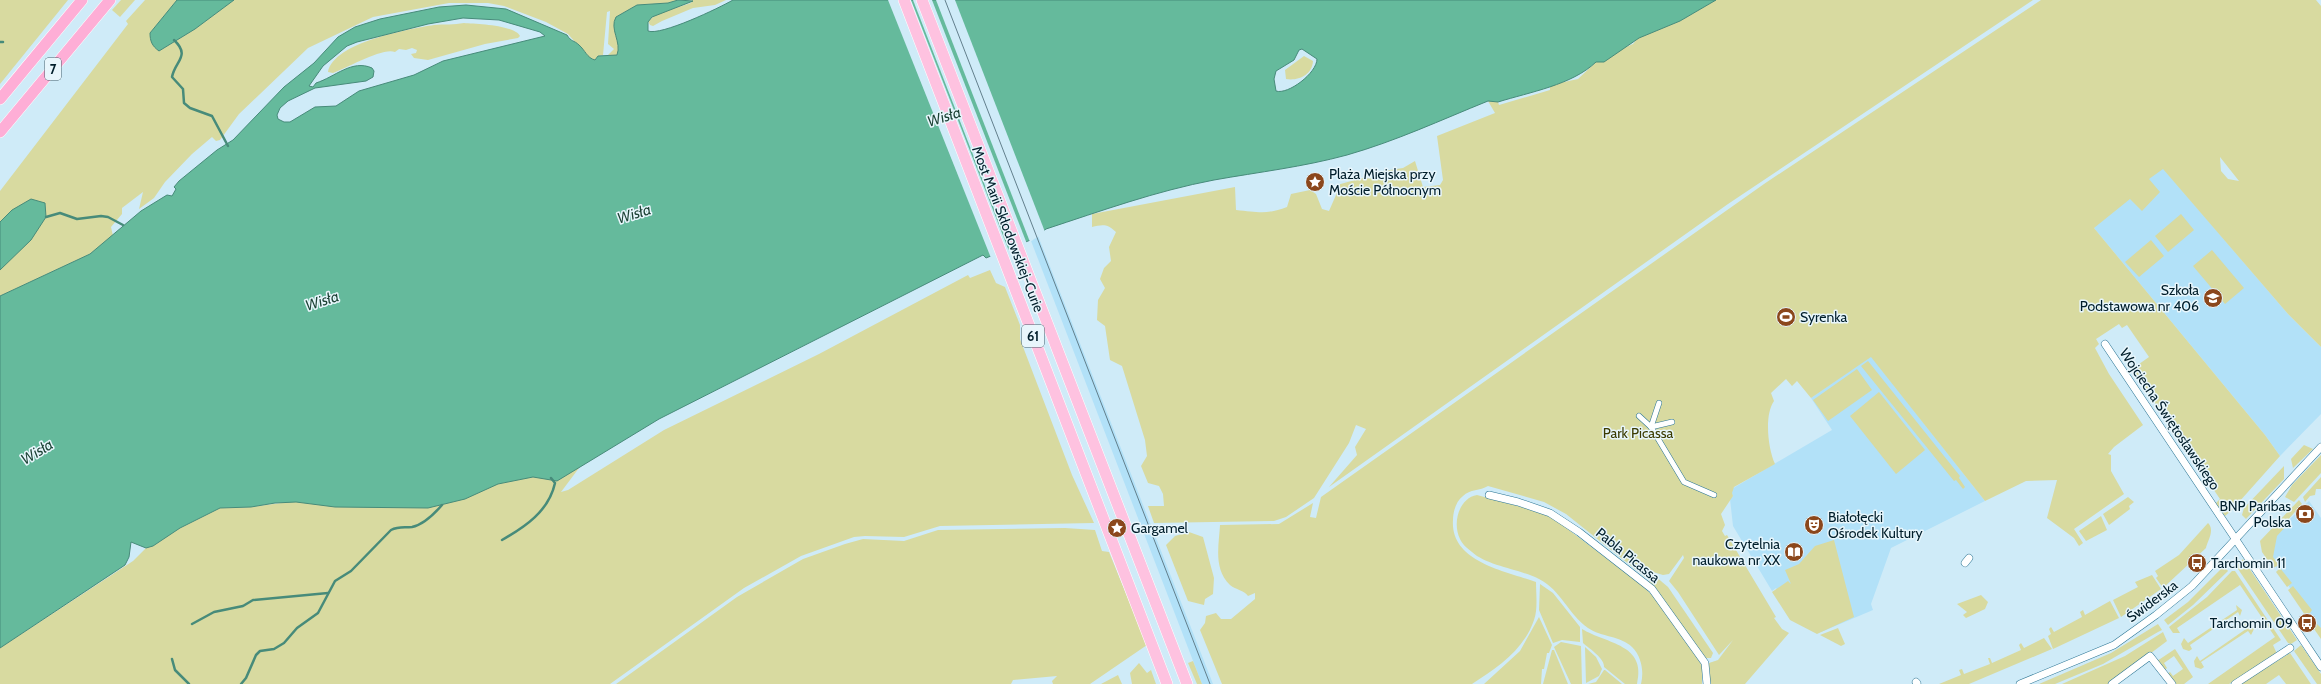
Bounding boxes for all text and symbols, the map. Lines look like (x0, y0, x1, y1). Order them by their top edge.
road number: 7 (45, 58, 61, 80)
water label: Wisła (925, 103, 963, 131)
street label: Most Marii Skłodowskiej-Curie (968, 143, 1048, 315)
place label: Plaża Miejska przy Moście Północnym (1329, 165, 1441, 199)
place icon: Plaża Miejska przy Moście Północnym (1304, 171, 1326, 193)
water label: Wisła (615, 200, 653, 228)
place label: Szkoła Podstawowa nr 406 (2080, 281, 2199, 315)
water label: Wisła (303, 287, 341, 315)
school or university icon: Szkoła Podstawowa nr 406 (2202, 287, 2224, 309)
sports icon: Syrenka (1775, 306, 1797, 328)
place label: Syrenka (1800, 308, 1847, 326)
road number: 61 (1022, 325, 1044, 347)
street label: Wojciecha Świętosławskiego (2116, 345, 2224, 494)
park label: Park Picassa (1603, 424, 1674, 442)
water label: Wisła (18, 435, 56, 469)
place label: BNP Paribas Polska (2219, 497, 2291, 531)
bank icon: BNP Paribas Polska (2294, 503, 2316, 525)
place label: Białołęcki Ośrodek Kultury (1828, 508, 1923, 542)
theatre icon: Białołęcki Ośrodek Kultury (1803, 514, 1825, 536)
place icon: Gargamel (1106, 517, 1128, 539)
place label: Gargamel (1131, 519, 1189, 537)
street label: Pabla Picassa (1592, 524, 1664, 587)
place label: Czytelnia naukowa nr XX (1693, 535, 1781, 569)
library icon: Czytelnia naukowa nr XX (1783, 541, 1805, 563)
bus stop icon: Tarchomin 11 (2186, 552, 2208, 574)
place label: Tarchomin 11 (2211, 554, 2286, 572)
street label: Świderska (2123, 576, 2181, 626)
bus stop icon: Tarchomin 09 (2296, 612, 2318, 634)
place label: Tarchomin 09 (2210, 614, 2293, 632)

